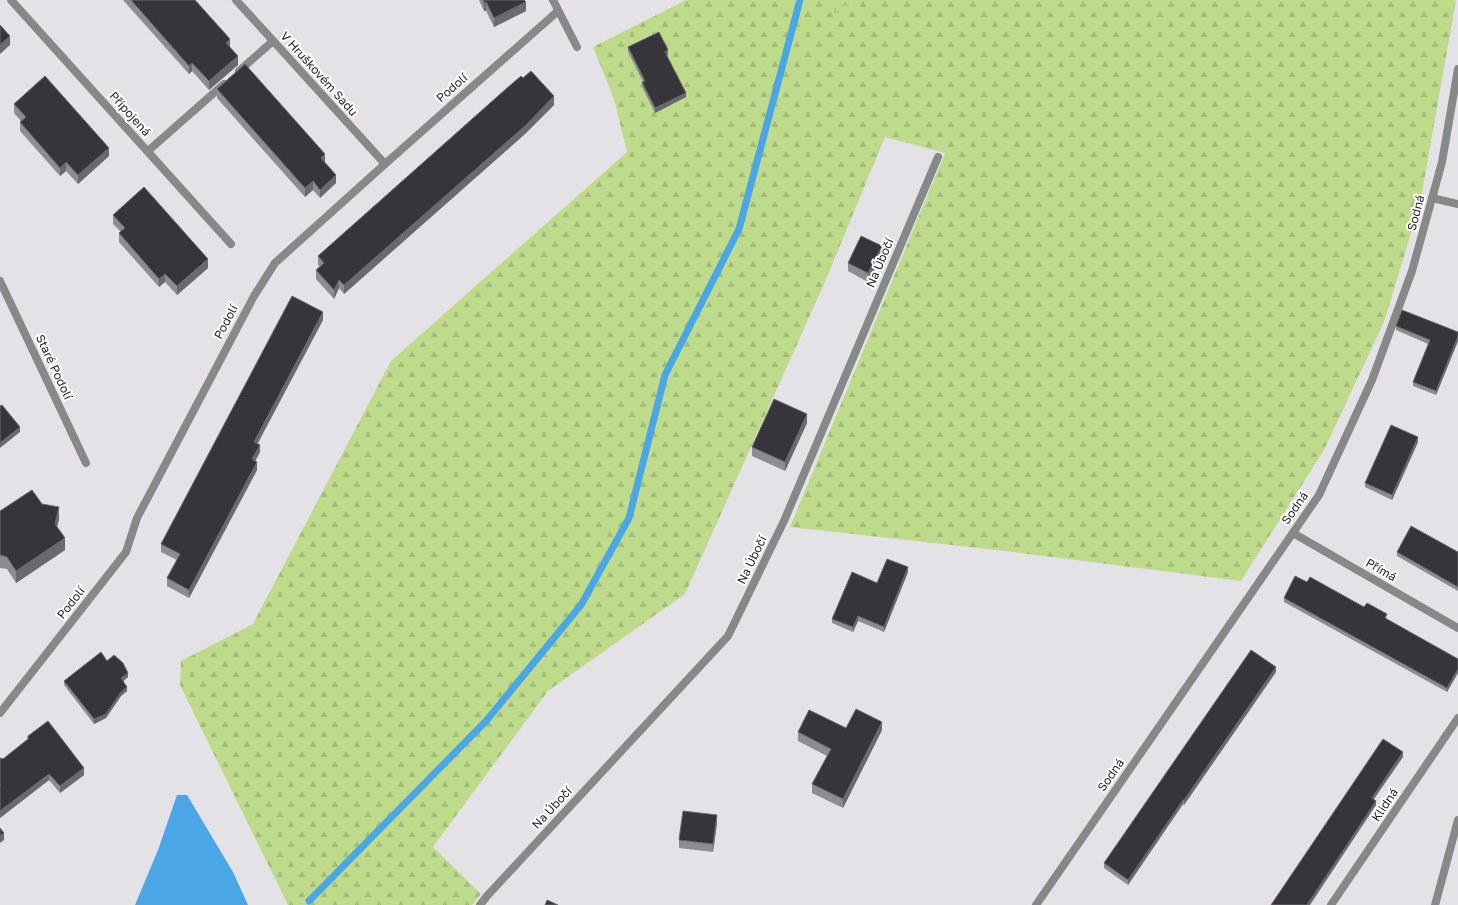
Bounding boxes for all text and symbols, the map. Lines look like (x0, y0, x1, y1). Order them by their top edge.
street label: V Hruškovém Sadu (278, 28, 361, 119)
street label: Podolí (433, 69, 471, 105)
street label: Připojená (107, 88, 154, 139)
street label: Sodná (1404, 193, 1427, 232)
street label: Na Úbočí (862, 235, 897, 290)
street label: Podolí (210, 301, 241, 341)
street label: Staré Podolí (33, 332, 76, 402)
street label: Sodná (1278, 488, 1311, 527)
street label: Na Úbočí (733, 532, 770, 586)
street label: Přímá (1363, 555, 1399, 584)
street label: Podolí (53, 583, 88, 622)
street label: Sodná (1094, 755, 1127, 794)
street label: Na Úbočí (528, 783, 575, 832)
street label: Klidná (1368, 785, 1401, 824)

